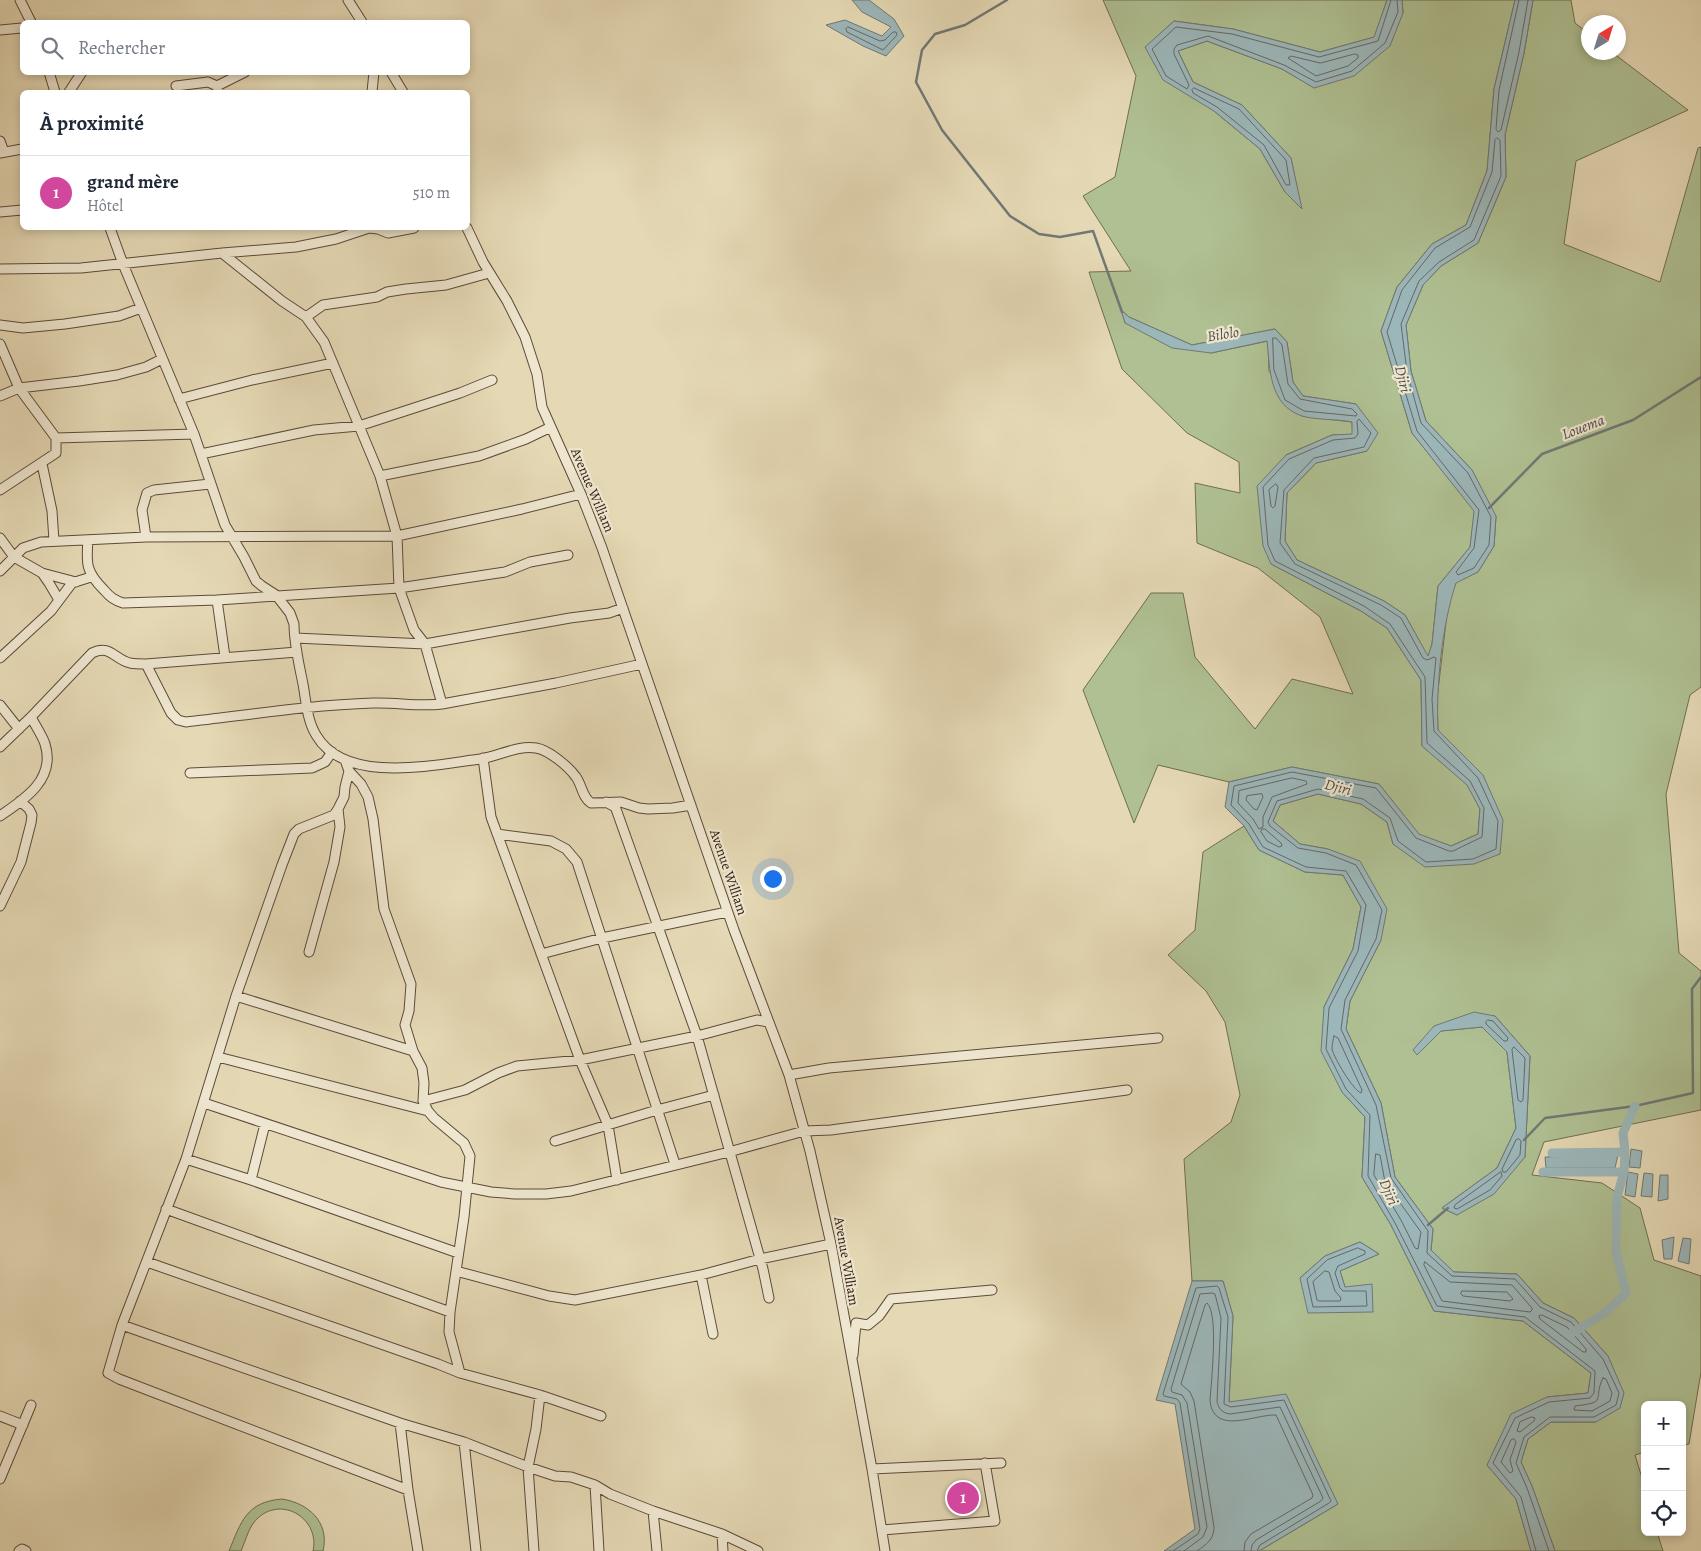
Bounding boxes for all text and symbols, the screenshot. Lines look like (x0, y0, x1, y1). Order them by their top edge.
north arrow (1581, 15, 1626, 60)
search box (20, 20, 470, 75)
icon: search (38, 34, 66, 62)
text: Rechercher (78, 35, 165, 61)
text: À proximité (40, 109, 144, 137)
text: grand mère (87, 169, 179, 195)
text: 1 (53, 182, 59, 204)
text: 510 m (413, 182, 450, 204)
text: Hôtel (87, 195, 123, 217)
water label: Bilolo (1206, 322, 1240, 346)
water label: Djiri (1390, 364, 1416, 394)
water label: Louema (1559, 410, 1607, 444)
street label: Avenue William (566, 444, 619, 536)
water label: Djiri (1323, 774, 1354, 800)
street label: Avenue William (705, 826, 752, 918)
your location (760, 866, 786, 892)
water label: Djiri (1375, 1176, 1403, 1208)
street label: Avenue William (829, 1214, 864, 1307)
map controls (1641, 1401, 1686, 1536)
button: + (1641, 1401, 1686, 1446)
button: − (1641, 1446, 1686, 1491)
pin: 1 (947, 1479, 979, 1517)
button: locate (1641, 1491, 1686, 1536)

